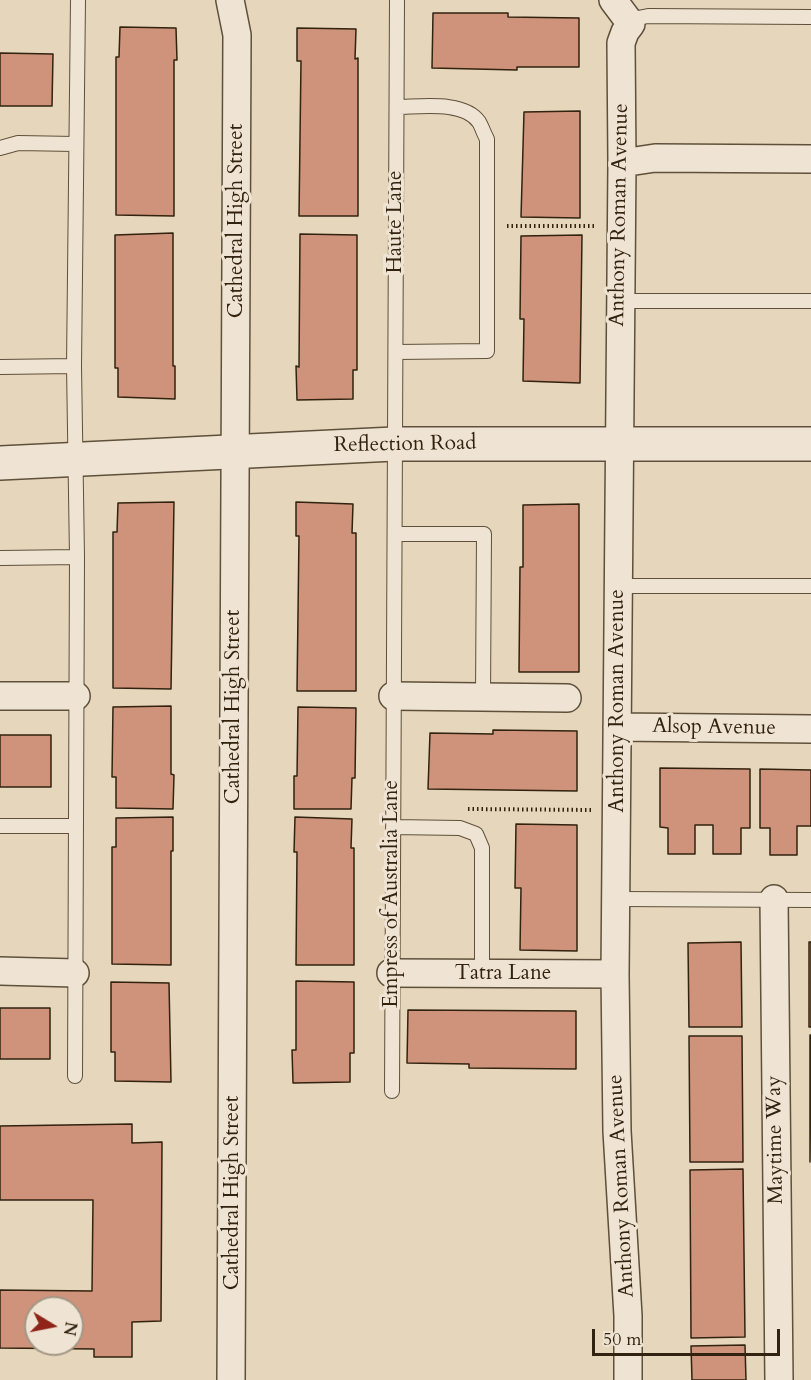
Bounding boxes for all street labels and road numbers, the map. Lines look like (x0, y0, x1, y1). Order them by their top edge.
street label: Anthony Roman Avenue (605, 103, 635, 327)
street label: Cathedral High Street (224, 124, 250, 318)
street label: Haute Lane (383, 170, 409, 274)
street label: Reflection Road (333, 431, 477, 459)
street label: Anthony Roman Avenue (605, 589, 631, 813)
street label: Cathedral High Street (221, 610, 247, 804)
street label: Alsop Avenue (652, 714, 776, 742)
street label: Empress of Australia Lane (379, 780, 405, 1008)
street label: Tatra Lane (455, 961, 551, 987)
street label: Anthony Roman Avenue (604, 1074, 640, 1298)
street label: Maytime Way (762, 1075, 790, 1205)
street label: Cathedral High Street (220, 1096, 246, 1290)

